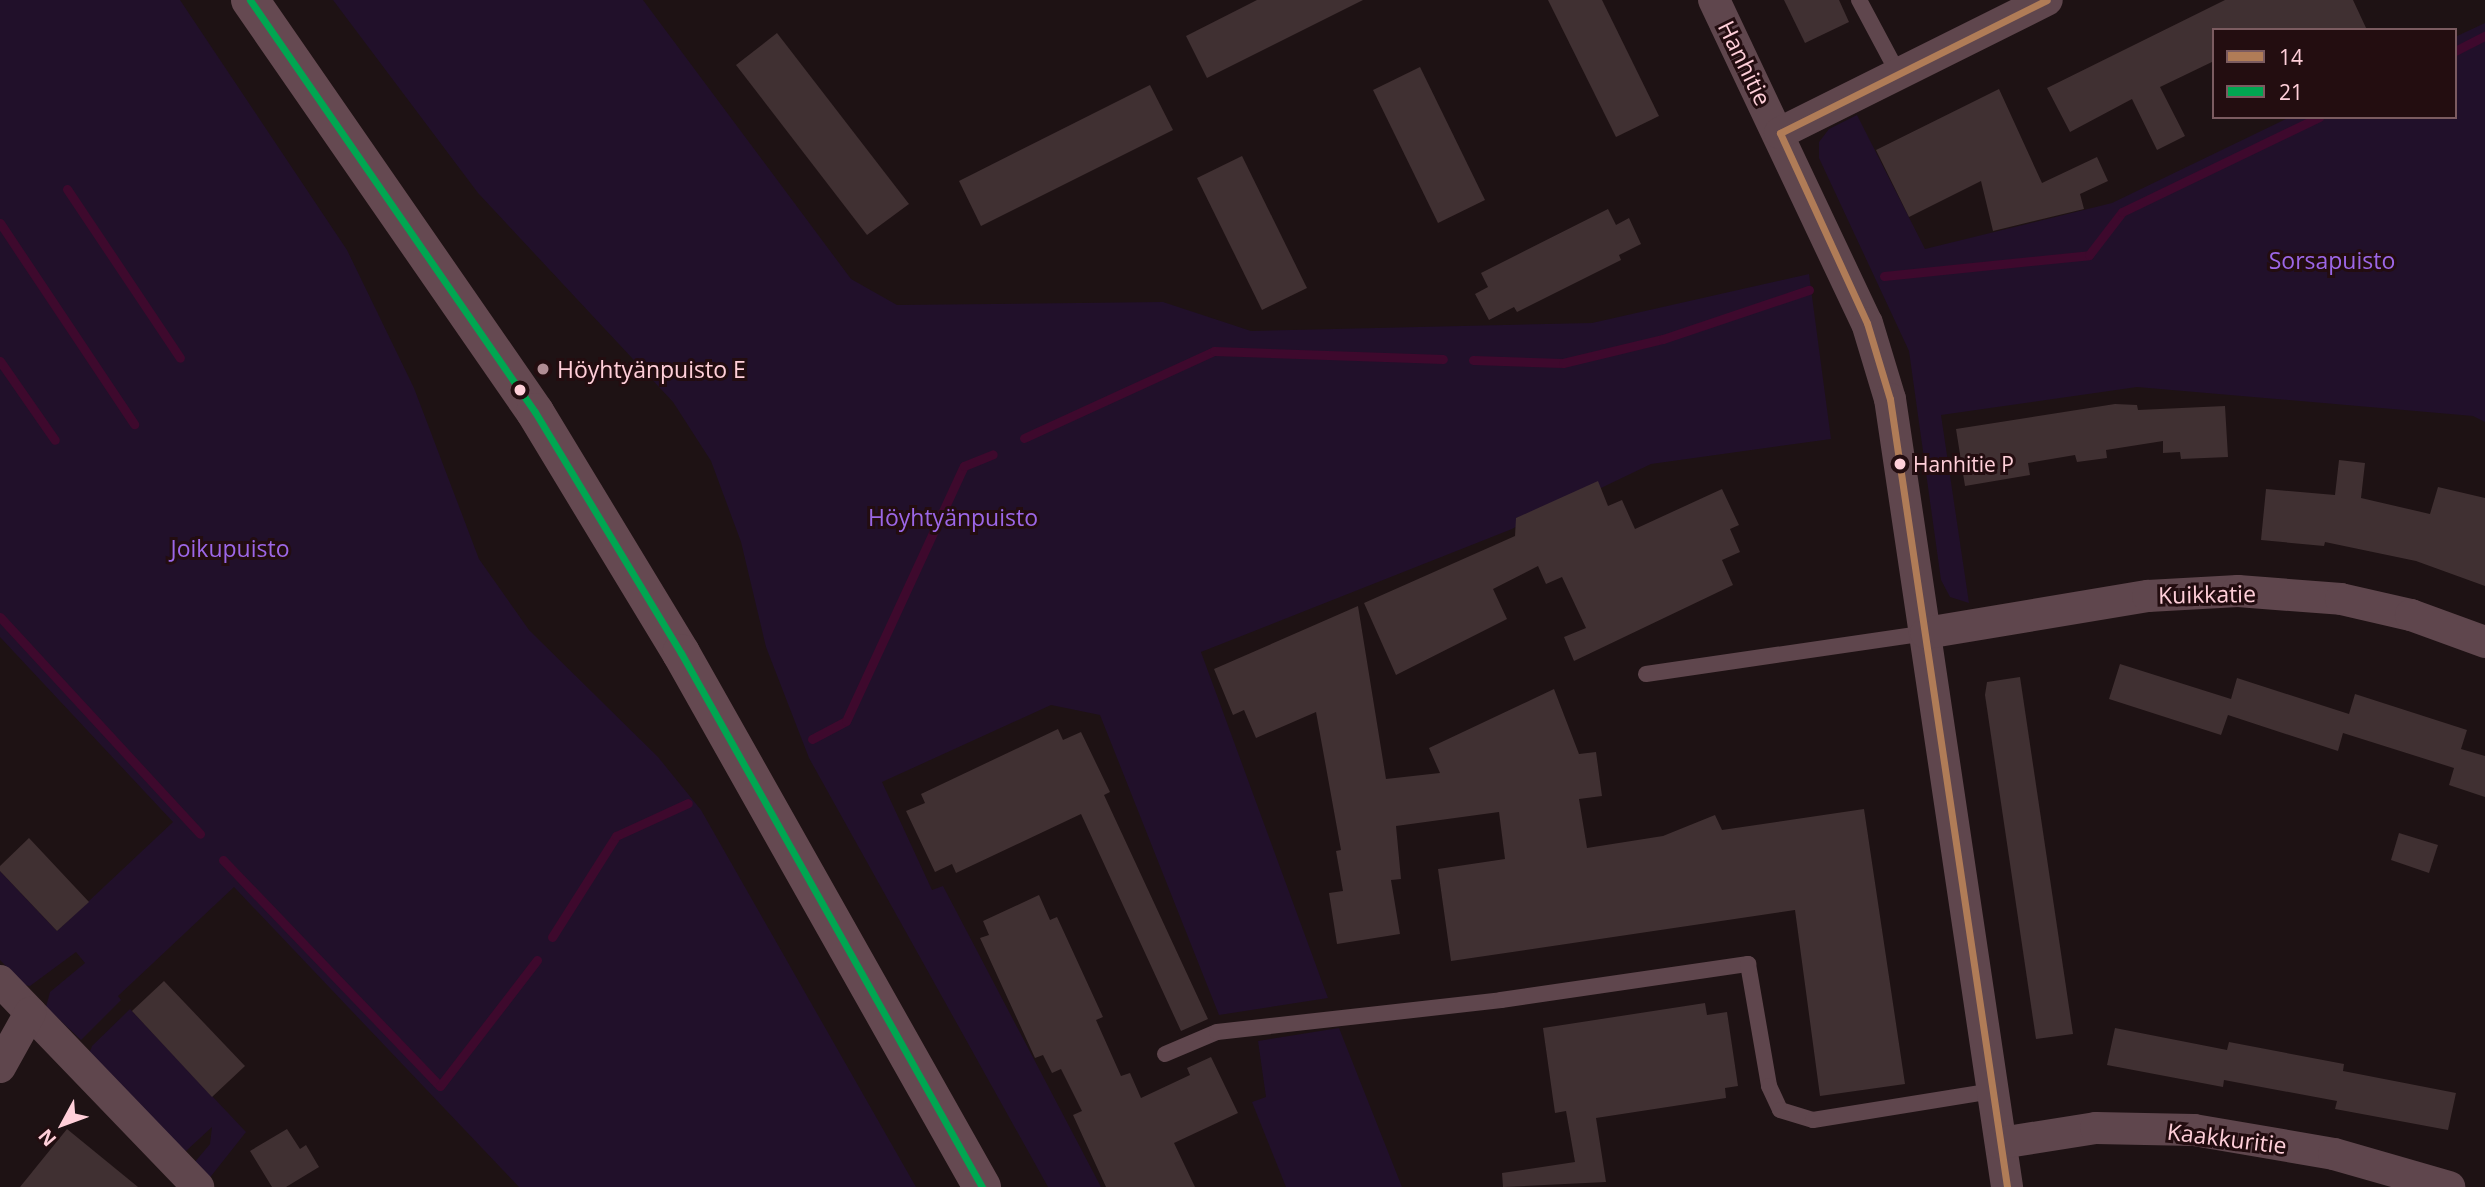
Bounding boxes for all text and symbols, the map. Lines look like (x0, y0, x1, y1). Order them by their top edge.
street label: Hanhitie (1713, 16, 1777, 110)
legend (2212, 28, 2457, 119)
text: 14 (2279, 43, 2303, 71)
text: 21 (2279, 78, 2303, 106)
park label: Sorsapuisto (2269, 246, 2395, 274)
place label: Höyhtyänpuisto E (557, 355, 746, 383)
marker: Höyhtyänpuisto E (535, 361, 551, 377)
unlabelled marker (513, 383, 527, 397)
place label: Hanhitie P (1913, 451, 2014, 477)
marker: Hanhitie P (1893, 457, 1907, 471)
park label: Höyhtyänpuisto (868, 503, 1038, 531)
park label: Joikupuisto (171, 534, 289, 562)
street label: Kuikkatie (2158, 579, 2256, 609)
north arrow (28, 1089, 98, 1159)
street label: Kaakkuritie (2166, 1117, 2288, 1159)
text: N (32, 1123, 62, 1152)

